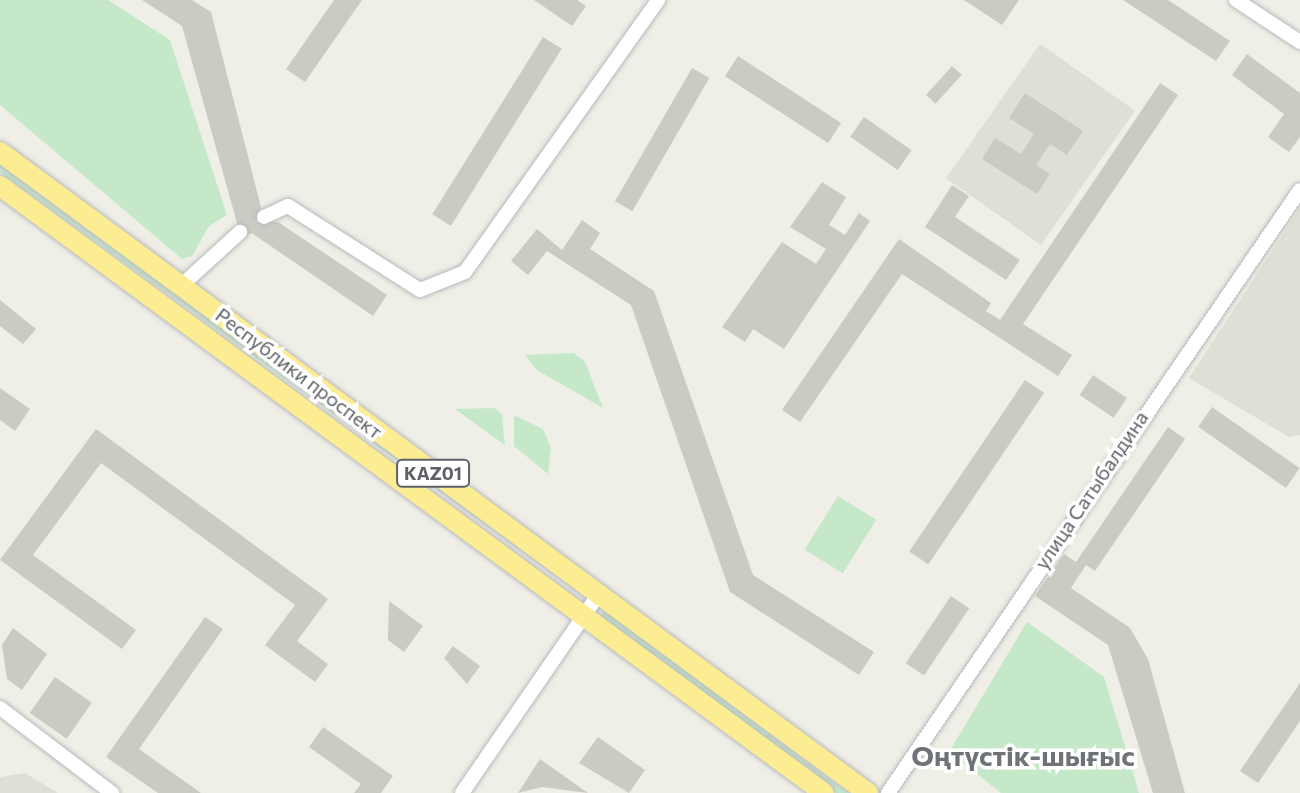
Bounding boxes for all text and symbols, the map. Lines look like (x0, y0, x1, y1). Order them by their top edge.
street label: Республики проспект (211, 303, 387, 443)
street label: улица Сатыбалдина (1029, 406, 1153, 574)
road number: KАZ01 (395, 459, 471, 487)
district label: Оңтүстік-шығыс (911, 738, 1135, 772)

